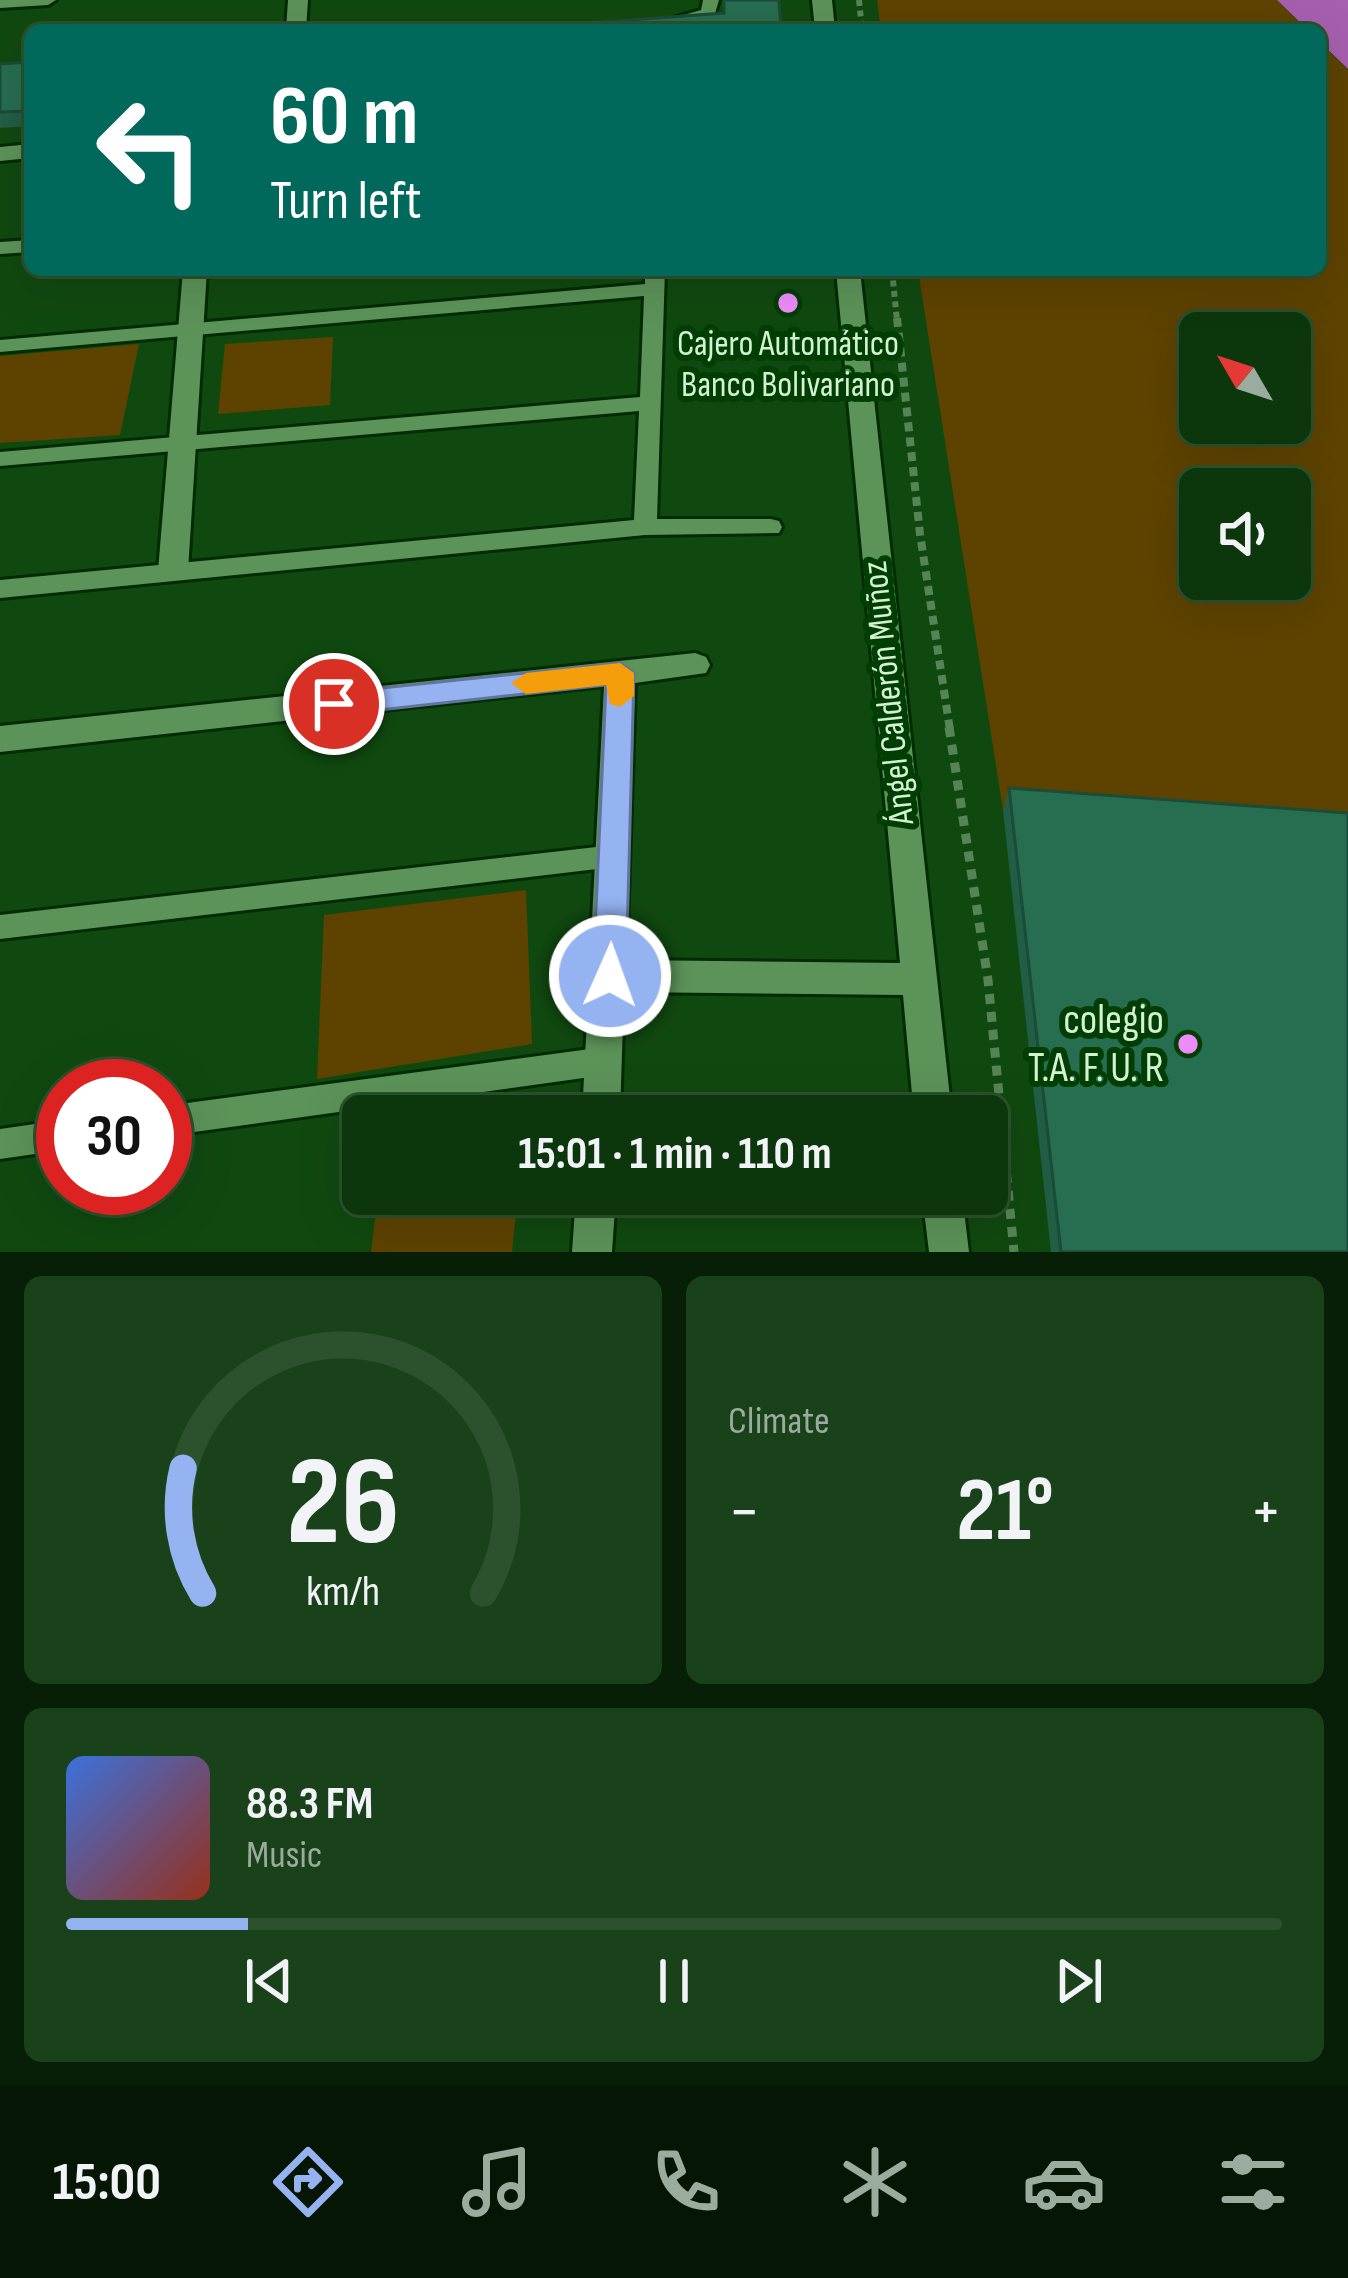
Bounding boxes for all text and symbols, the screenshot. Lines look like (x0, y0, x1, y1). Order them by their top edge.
text: 60 m (270, 67, 418, 168)
icon: left (72, 72, 228, 228)
text: Turn left (270, 169, 422, 234)
marker: Cajero Automático Banco Bolivariano (775, 290, 801, 316)
north arrow (1179, 312, 1311, 444)
map controls (1179, 312, 1311, 600)
place label: Cajero Automático Banco Bolivariano (677, 323, 899, 407)
button: sound (1179, 468, 1311, 600)
street label: Ángel Calderón Muñoz (854, 559, 924, 828)
pin (283, 653, 385, 755)
icon: arrive (301, 671, 367, 737)
position arrow (547, 913, 673, 1039)
place label: colegio T.A. F. U. R (1028, 995, 1164, 1094)
marker: colegio T.A. F. U. R (1175, 1031, 1201, 1057)
speed limit sign: 30 (36, 1059, 192, 1215)
text: 15:01 · 1 min · 110 m (518, 1127, 832, 1182)
text: Climate (728, 1398, 830, 1445)
text: 26 (286, 1430, 400, 1579)
text: 21° (956, 1458, 1054, 1566)
text: − (728, 1473, 760, 1552)
text: + (1250, 1473, 1282, 1552)
text: km/h (306, 1566, 380, 1618)
text: 88.3 FM (246, 1777, 373, 1832)
text: Music (246, 1832, 322, 1879)
icon: previous (236, 1948, 302, 2014)
icon: pause (641, 1948, 707, 2014)
icon: next (1046, 1948, 1112, 2014)
icon: directions (266, 2140, 350, 2224)
icon: music (455, 2140, 539, 2224)
icon: phone (644, 2140, 728, 2224)
icon: climate (833, 2140, 917, 2224)
icon: car (1022, 2140, 1106, 2224)
icon: filters (1211, 2140, 1295, 2224)
text: 15:00 (53, 2150, 161, 2215)

